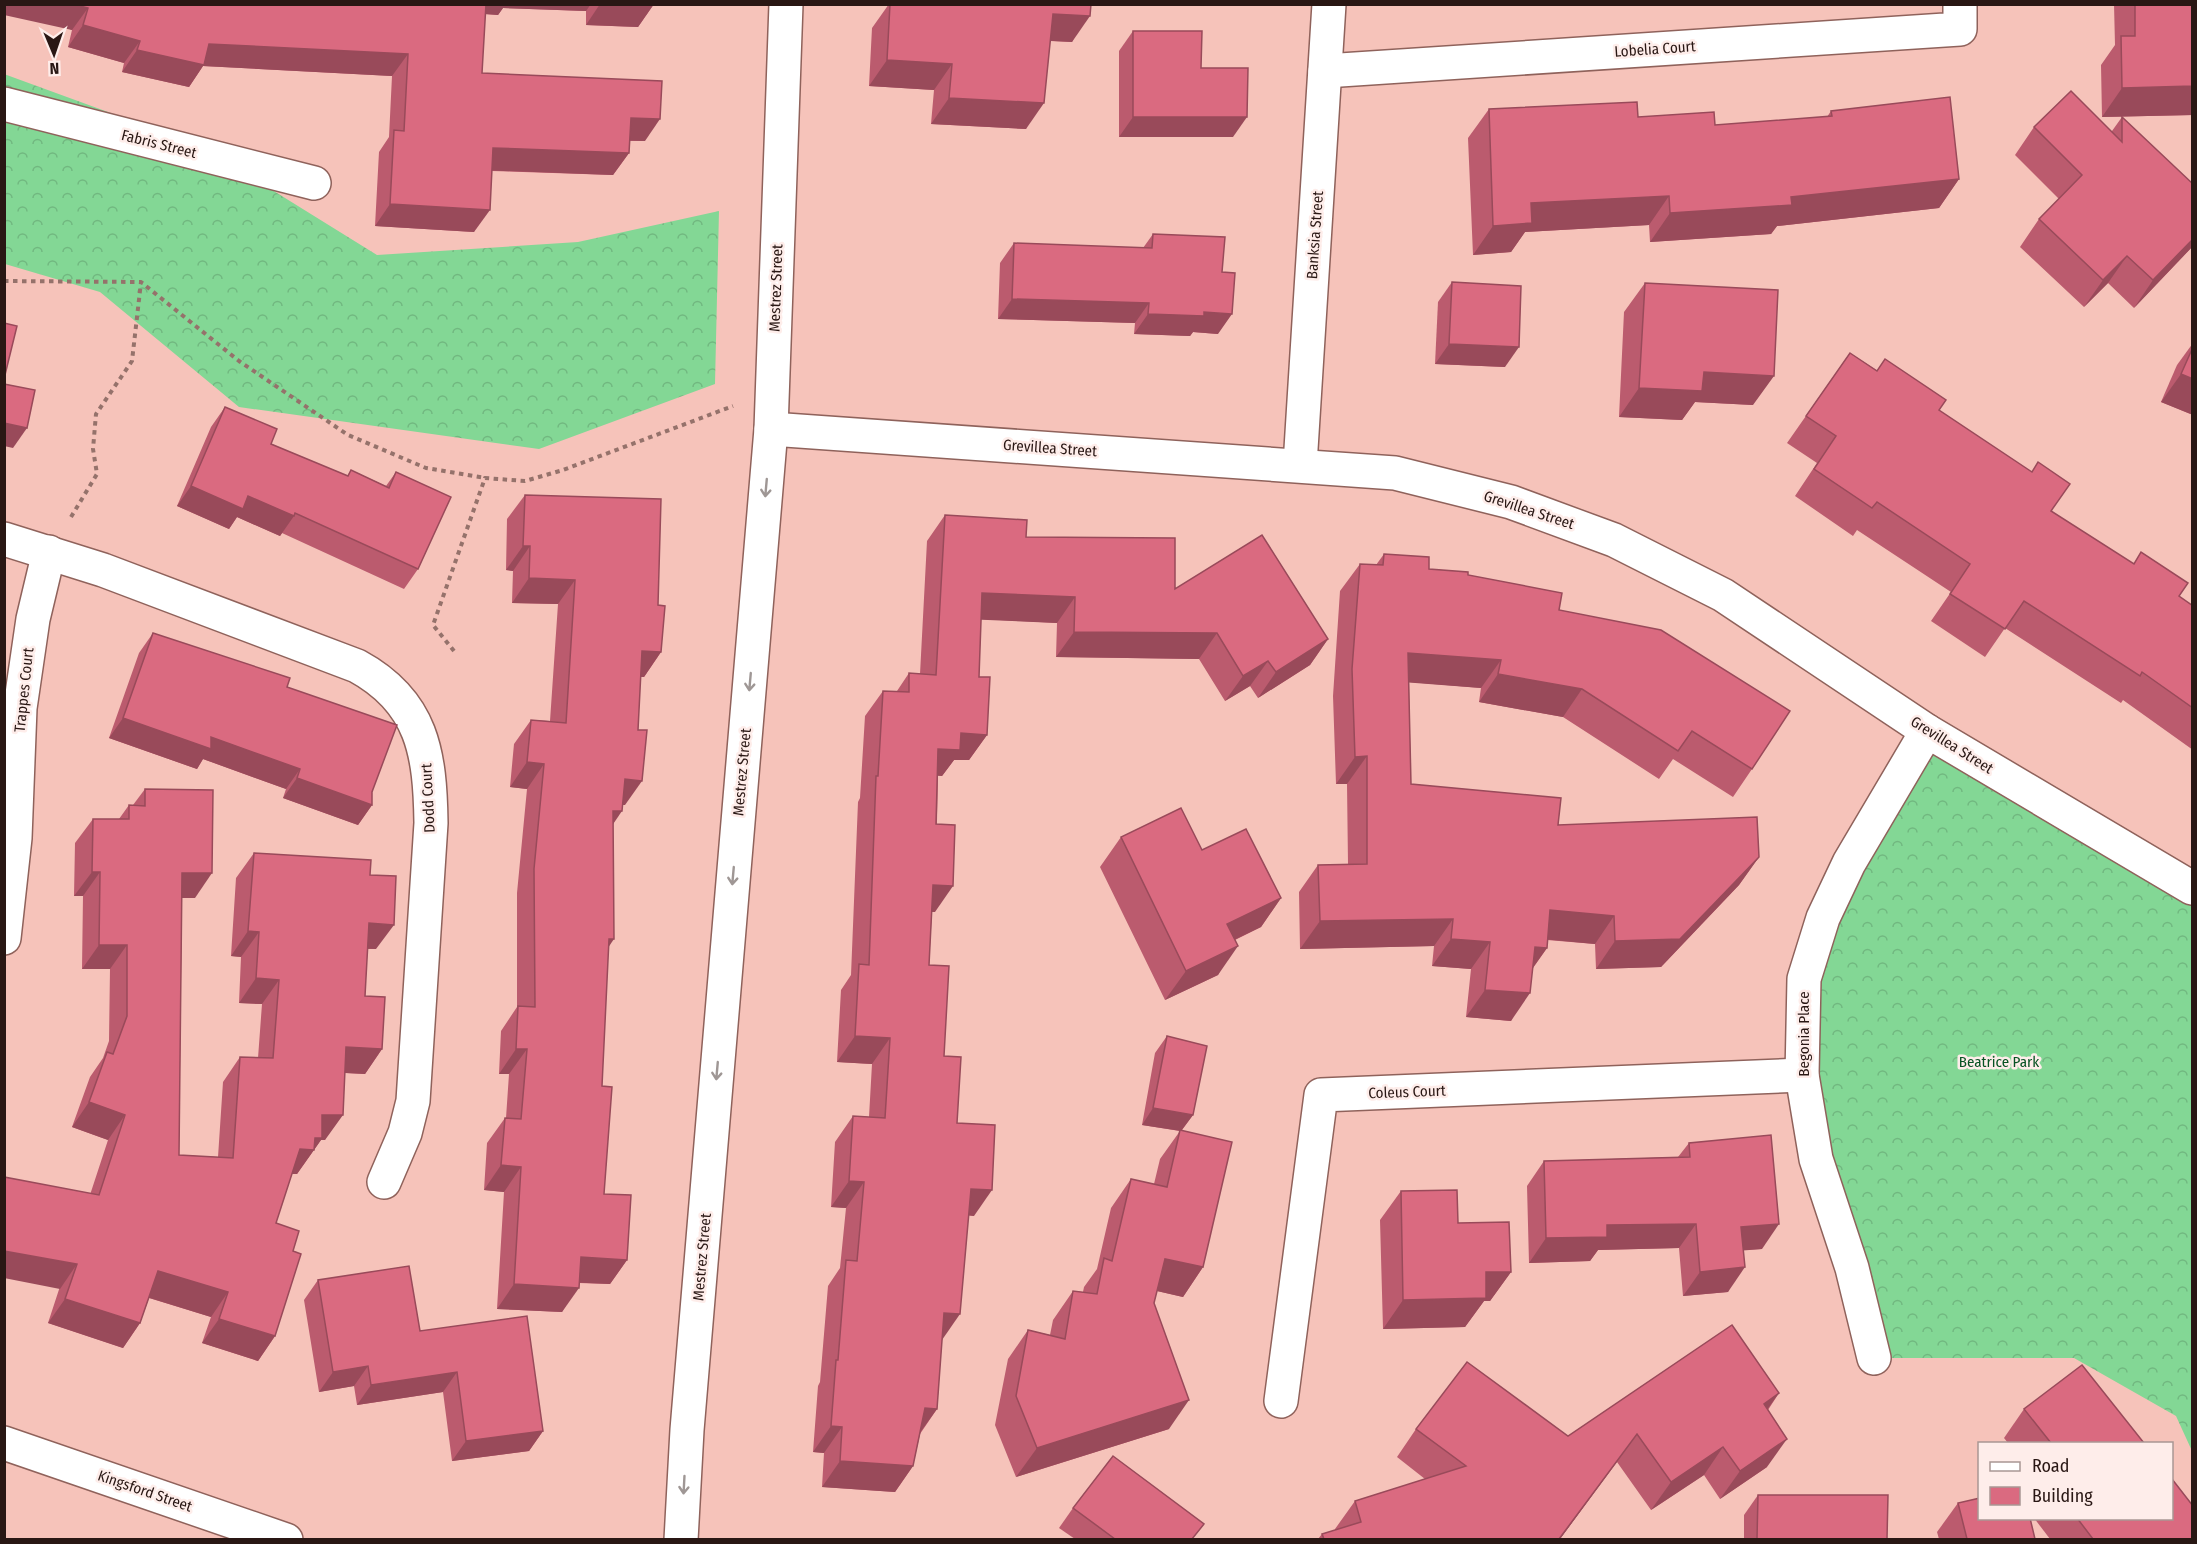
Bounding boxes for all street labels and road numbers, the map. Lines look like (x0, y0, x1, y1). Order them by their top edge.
street label: Lobelia Court (1614, 37, 1696, 61)
street label: Fabris Street (120, 126, 199, 162)
street label: Banksia Street (1303, 190, 1327, 280)
street label: Mestrez Street (765, 244, 787, 332)
street label: Grevillea Street (1002, 436, 1098, 460)
street label: Grevillea Street (1481, 487, 1577, 533)
street label: Trappes Court (11, 647, 37, 733)
street label: Grevillea Street (1907, 712, 1997, 778)
street label: Mestrez Street (729, 727, 755, 817)
street label: Dodd Court (417, 763, 439, 833)
street label: Begonia Place (1795, 991, 1813, 1077)
street label: Coleus Court (1368, 1082, 1446, 1102)
street label: Mestrez Street (689, 1212, 715, 1302)
street label: Kingsford Street (95, 1466, 195, 1516)

